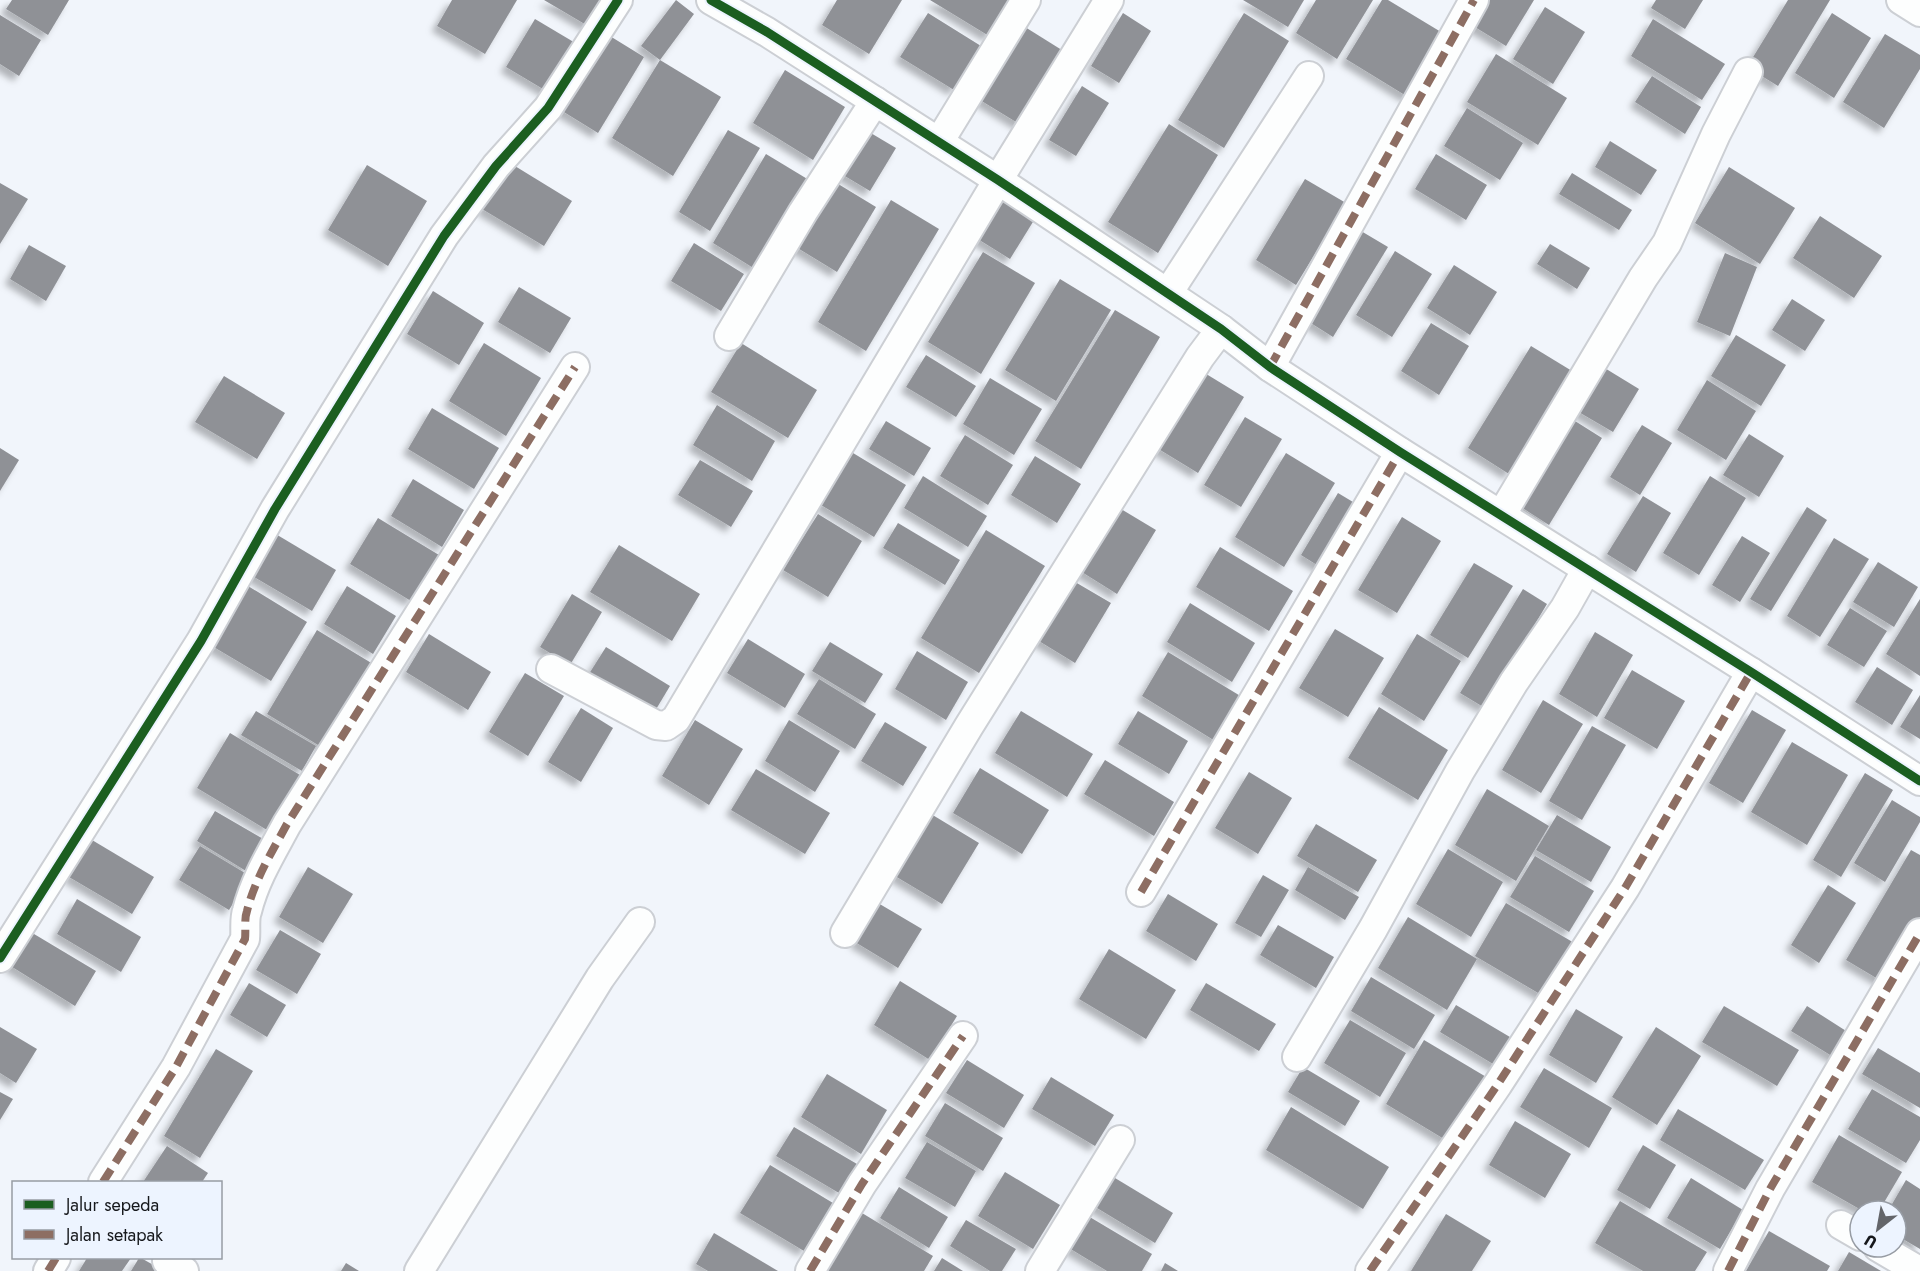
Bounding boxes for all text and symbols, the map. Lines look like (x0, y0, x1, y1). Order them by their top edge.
legend (12, 1181, 222, 1259)
text: Jalur sepeda (64, 1192, 159, 1218)
north arrow (1848, 1199, 1908, 1259)
text: Jalan setapak (64, 1222, 163, 1248)
text: U (1860, 1229, 1881, 1254)

